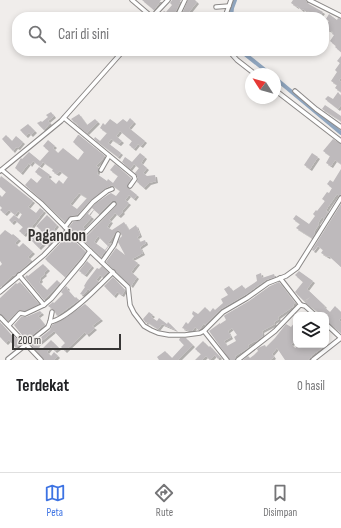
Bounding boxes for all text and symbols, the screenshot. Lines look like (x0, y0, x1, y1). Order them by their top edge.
search box (12, 12, 329, 56)
icon: search (26, 23, 48, 45)
text: Cari di sini (58, 25, 109, 44)
north arrow (245, 68, 281, 104)
district label: Pagandon (28, 226, 86, 246)
map controls (293, 312, 329, 348)
button: layers (293, 312, 329, 348)
scale bar (12, 332, 121, 351)
text: 200 m (18, 334, 41, 347)
text: Terdekat (16, 376, 69, 396)
text: 0 hasil (297, 378, 325, 394)
tab: Peta (44, 482, 66, 519)
tab: Rute (153, 482, 175, 519)
tab: Disimpan (263, 482, 297, 519)

